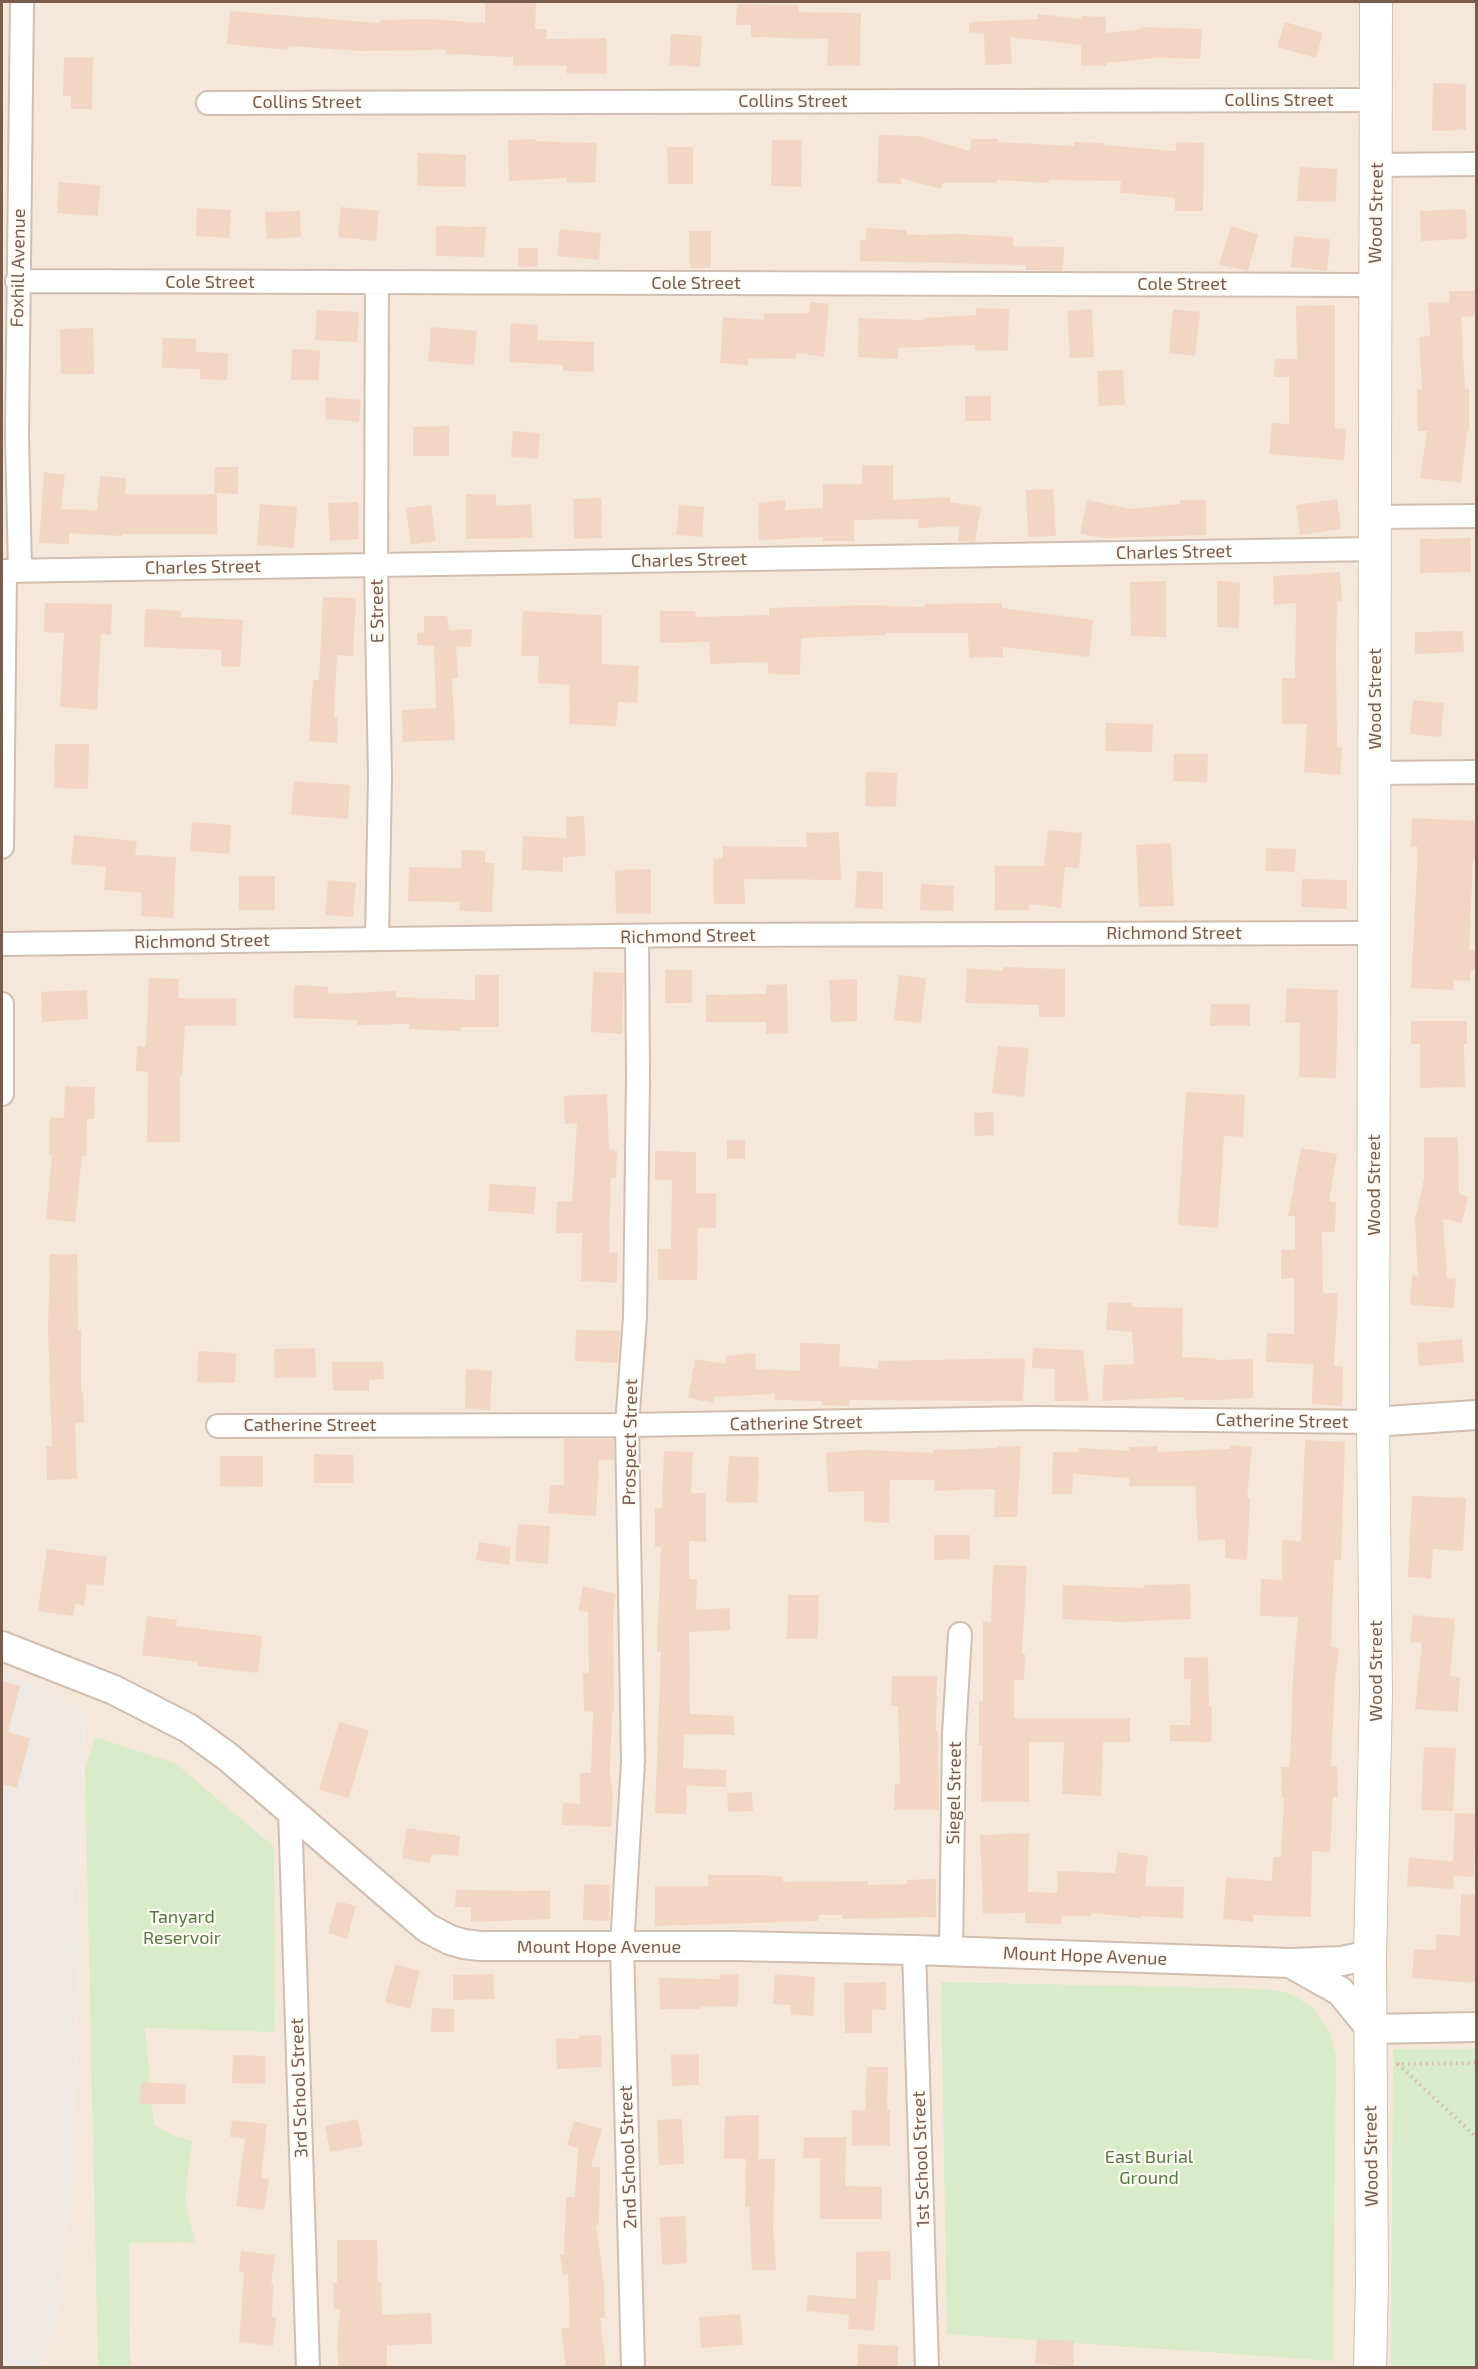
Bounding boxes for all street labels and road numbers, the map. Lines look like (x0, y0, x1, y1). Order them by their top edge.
street label: Collins Street (1224, 89, 1334, 111)
street label: Collins Street (738, 90, 848, 112)
street label: Collins Street (252, 91, 362, 113)
street label: Wood Street (1364, 162, 1388, 264)
street label: Foxhill Avenue (6, 208, 30, 328)
street label: Cole Street (165, 271, 255, 293)
street label: Cole Street (651, 272, 741, 294)
street label: Cole Street (1137, 273, 1227, 295)
street label: Charles Street (1116, 540, 1232, 564)
street label: Charles Street (631, 548, 747, 572)
street label: Charles Street (145, 555, 261, 579)
street label: E Street (366, 579, 388, 643)
street label: Wood Street (1364, 648, 1386, 750)
street label: Richmond Street (1106, 922, 1242, 944)
street label: Richmond Street (620, 924, 756, 948)
street label: Richmond Street (134, 929, 270, 953)
street label: Wood Street (1363, 1134, 1385, 1236)
street label: Prospect Street (618, 1378, 642, 1506)
street label: Catherine Street (1215, 1409, 1349, 1433)
street label: Catherine Street (729, 1411, 863, 1435)
street label: Catherine Street (244, 1414, 376, 1436)
street label: Wood Street (1365, 1620, 1387, 1722)
street label: Siegel Street (942, 1741, 966, 1845)
street label: Mount Hope Avenue (517, 1936, 681, 1958)
street label: Mount Hope Avenue (1003, 1942, 1167, 1970)
street label: 3rd School Street (286, 2017, 312, 2159)
street label: 2nd School Street (615, 2085, 641, 2229)
street label: 1st School Street (908, 2090, 934, 2228)
street label: Wood Street (1359, 2105, 1383, 2207)

